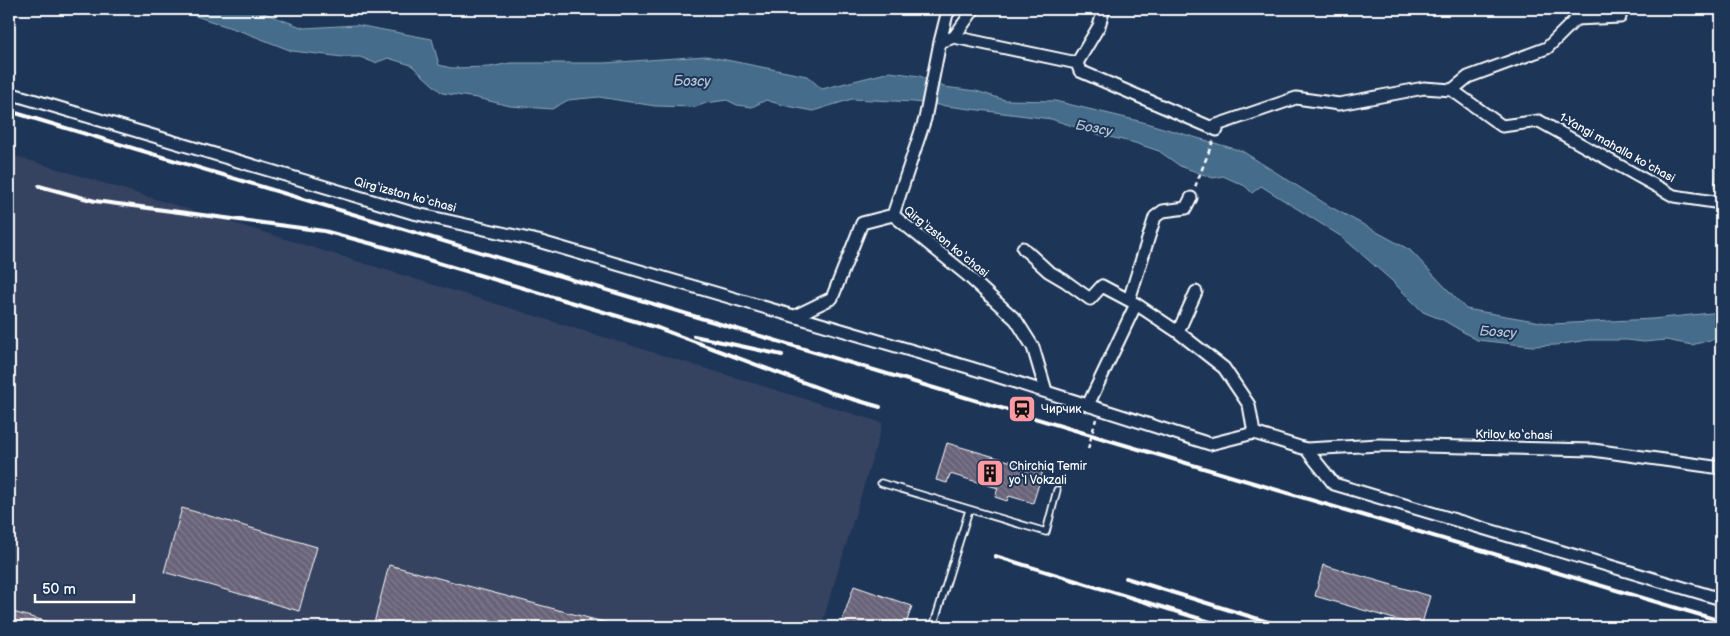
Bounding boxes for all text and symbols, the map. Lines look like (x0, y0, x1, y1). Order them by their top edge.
water label: Бозсу (673, 73, 711, 90)
street label: 1-Yangi mahalla ko‘chasi (1556, 110, 1678, 186)
water label: Бозсу (1074, 116, 1114, 140)
street label: Qirg‘izston ko‘chasi (352, 174, 458, 216)
street label: Qirg‘izston ko‘chasi (900, 203, 992, 281)
water label: Бозсу (1479, 322, 1518, 342)
station icon: Чирчик (1007, 394, 1037, 424)
place label: Чирчик (1041, 402, 1082, 417)
street label: Krilov ko‘chasi (1475, 427, 1553, 443)
building icon: Chirchiq Temir yo‘l Vokzali (975, 458, 1005, 488)
place label: Chirchiq Temir yo‘l Vokzali (1008, 459, 1088, 488)
scale bar (35, 571, 134, 603)
text: 50 m (42, 580, 76, 599)

